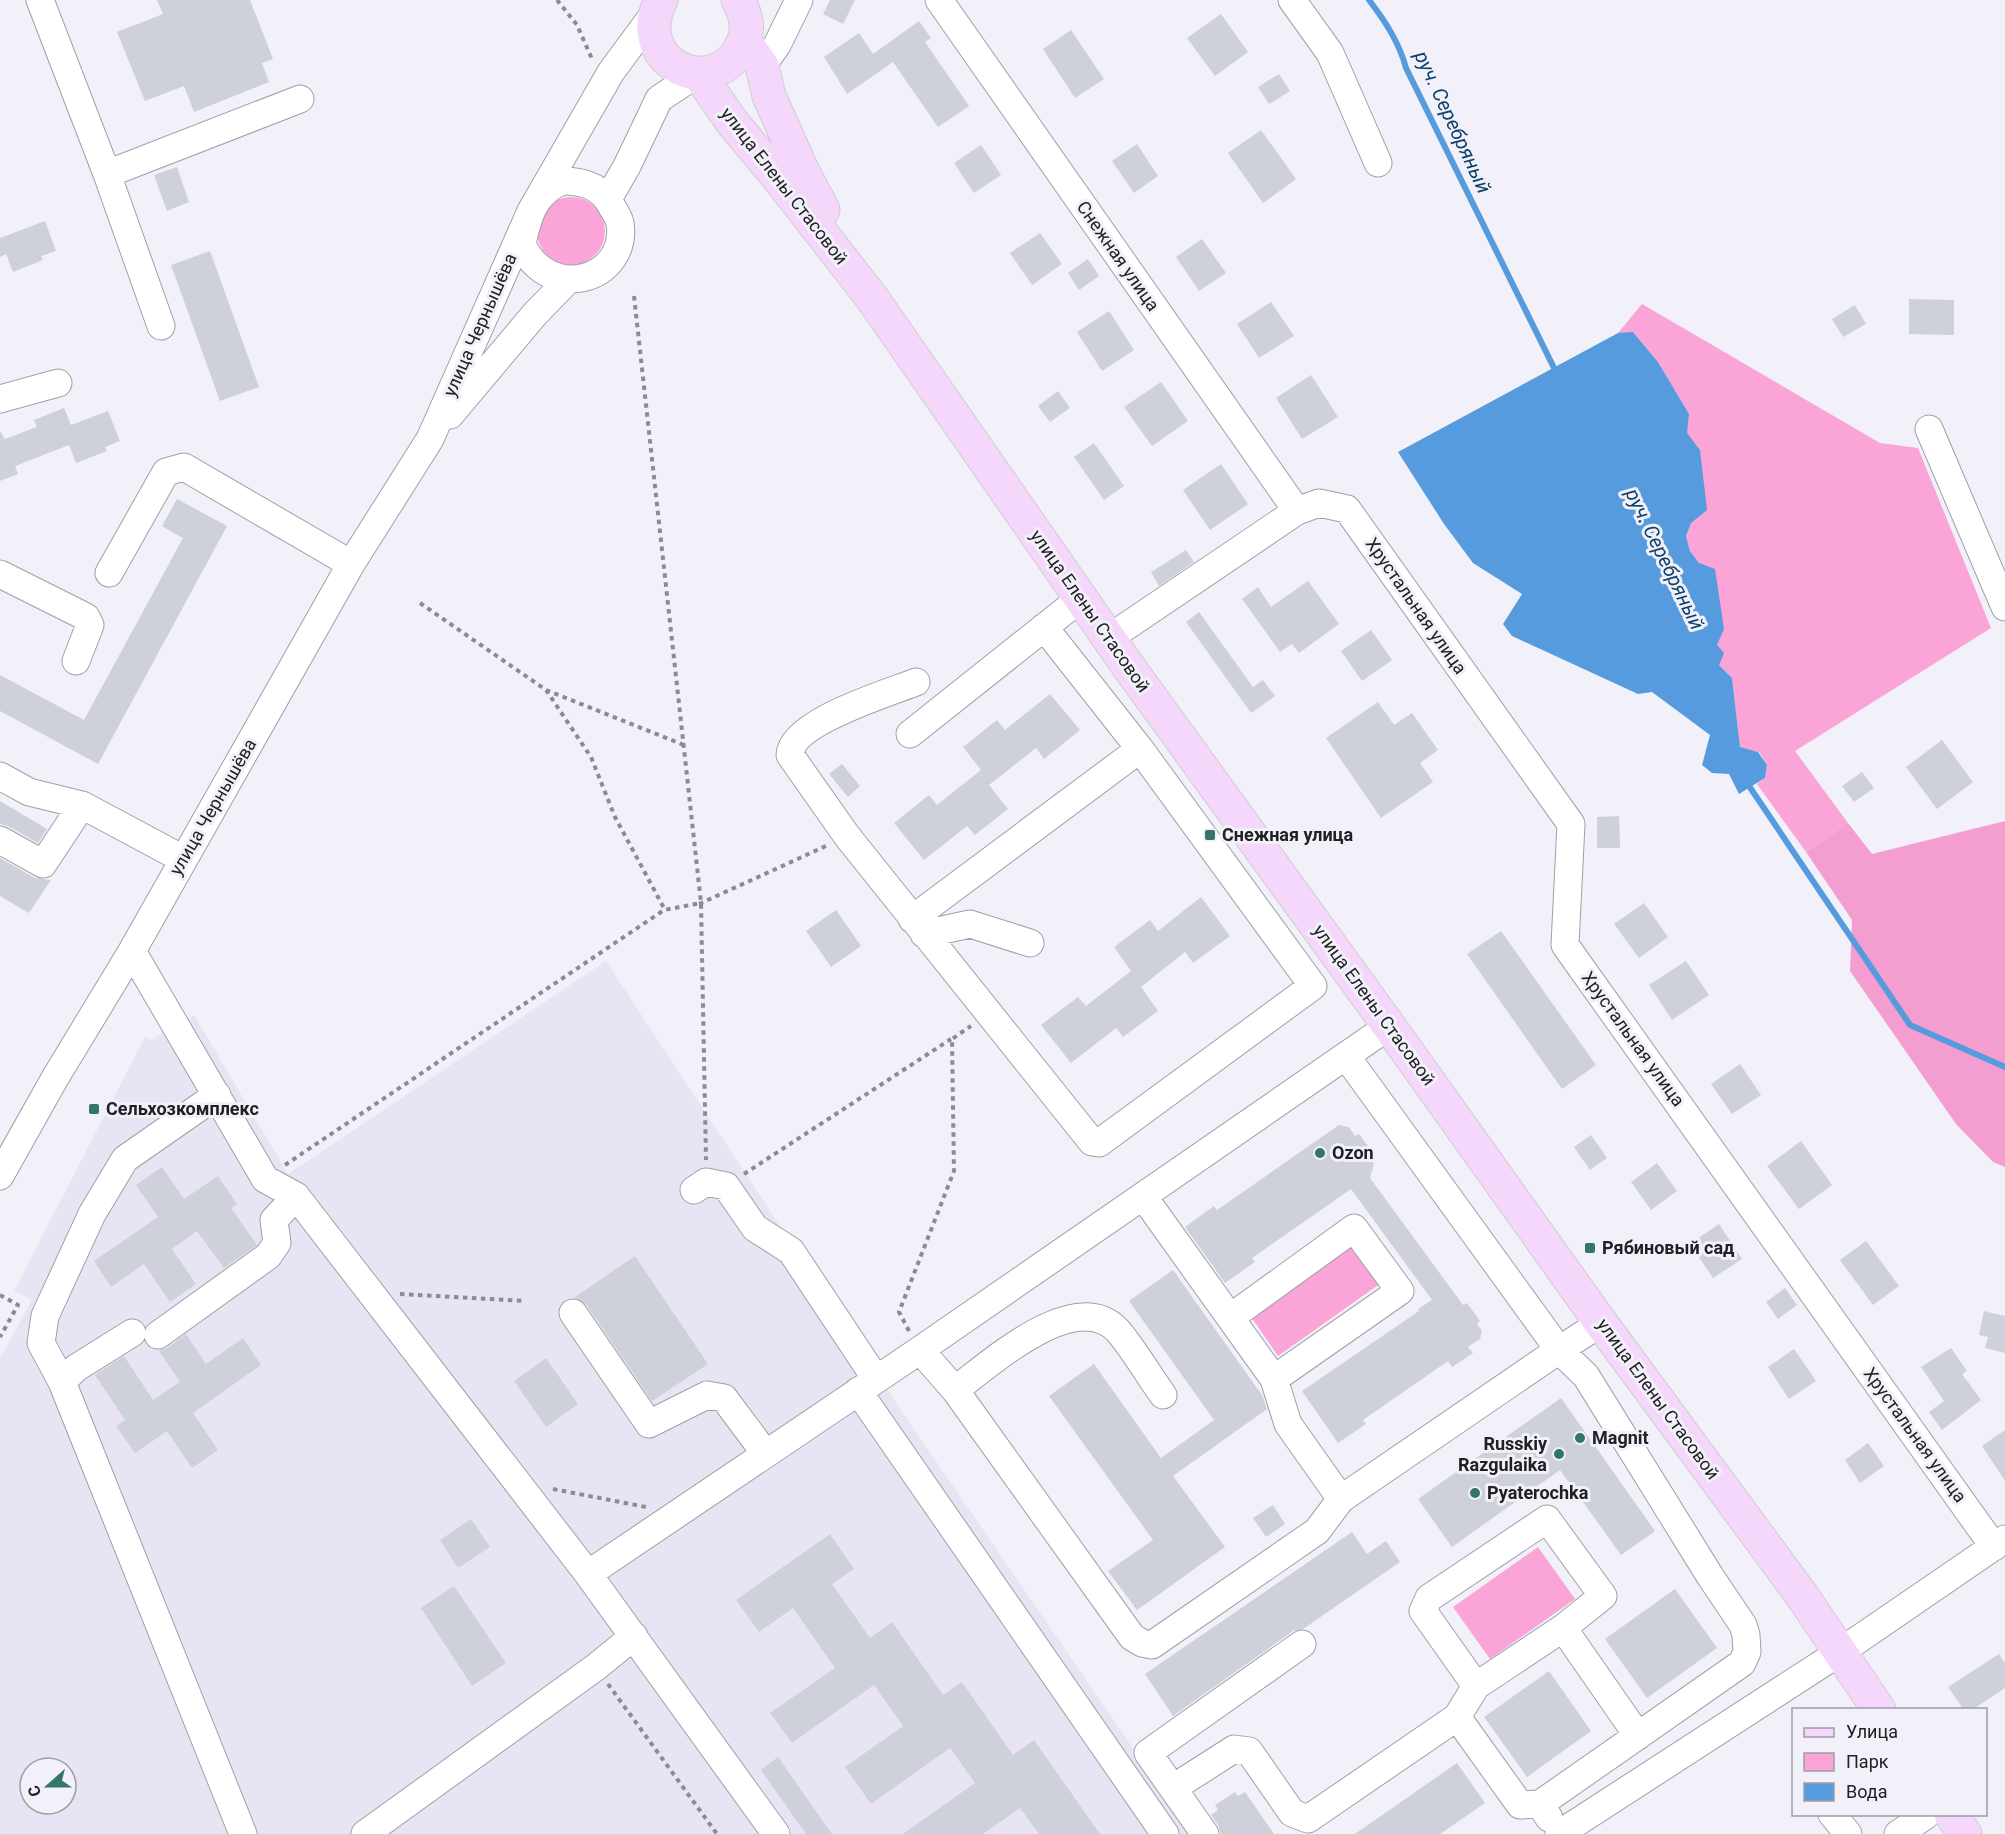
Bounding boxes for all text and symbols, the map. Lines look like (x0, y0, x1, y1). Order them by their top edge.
water label: руч. Серебряный (1409, 46, 1496, 197)
street label: улица Елены Стасовой (717, 103, 852, 268)
street label: Снежная улица (1073, 197, 1164, 315)
street label: улица Чернышёва (439, 250, 521, 400)
water label: руч. Серебряный (1620, 483, 1710, 634)
street label: улица Елены Стасовой (1026, 525, 1155, 696)
street label: Хрустальная улица (1361, 534, 1471, 678)
street label: улица Чернышёва (165, 735, 260, 879)
place label: Снежная улица (1222, 824, 1354, 845)
marker: Снежная улица (1203, 828, 1217, 842)
street label: улица Елены Стасовой (1309, 920, 1440, 1089)
street label: Хрустальная улица (1577, 967, 1689, 1110)
place label: Сельхозкомплекс (106, 1098, 259, 1119)
marker: Сельхозкомплекс (87, 1102, 101, 1116)
place label: Ozon (1332, 1142, 1374, 1163)
marker: Ozon (1313, 1146, 1327, 1160)
place label: Рябиновый сад (1602, 1237, 1735, 1258)
marker: Рябиновый сад (1583, 1241, 1597, 1255)
street label: улица Елены Стасовой (1593, 1314, 1724, 1483)
street label: Хрустальная улица (1859, 1363, 1971, 1506)
place label: Magnit (1592, 1427, 1649, 1448)
marker: Magnit (1573, 1431, 1587, 1445)
place label: Russkiy Razgulaika (1458, 1433, 1548, 1475)
marker: Russkiy Razgulaika (1552, 1447, 1566, 1461)
place label: Pyaterochka (1487, 1482, 1589, 1503)
marker: Pyaterochka (1468, 1486, 1482, 1500)
legend (1792, 1708, 1987, 1816)
text: Улица (1846, 1721, 1898, 1742)
text: Парк (1846, 1751, 1889, 1772)
north arrow (18, 1756, 78, 1816)
text: Вода (1846, 1781, 1888, 1802)
text: С (24, 1783, 45, 1799)

